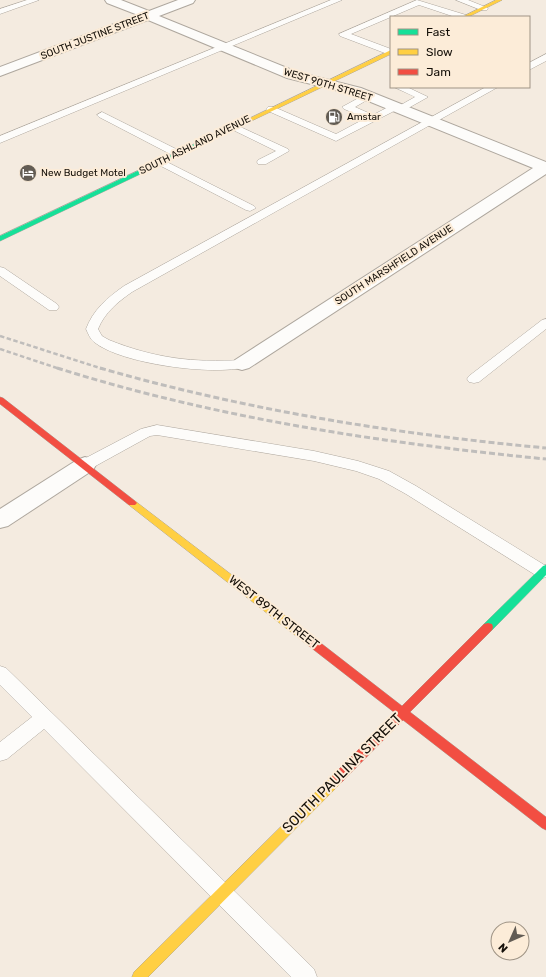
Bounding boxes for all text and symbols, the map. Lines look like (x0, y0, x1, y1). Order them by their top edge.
street label: SOUTH JUSTINE STREET (39, 10, 151, 62)
legend (390, 16, 530, 88)
text: Fast (426, 25, 450, 39)
text: Slow (426, 45, 453, 59)
text: Jam (426, 65, 451, 79)
street label: WEST 90TH STREET (282, 66, 374, 104)
fuel station icon: Amstar (324, 107, 344, 127)
place label: Amstar (347, 111, 381, 123)
street label: SOUTH ASHLAND AVENUE (137, 113, 253, 177)
hotel icon: New Budget Motel (18, 163, 38, 183)
place label: New Budget Motel (41, 167, 126, 179)
street label: SOUTH MARSHFIELD AVENUE (333, 222, 455, 308)
street label: WEST 89TH STREET (226, 572, 322, 652)
street label: SOUTH PAULINA STREET (279, 710, 405, 836)
north arrow (490, 921, 530, 961)
text: N (496, 940, 511, 955)

